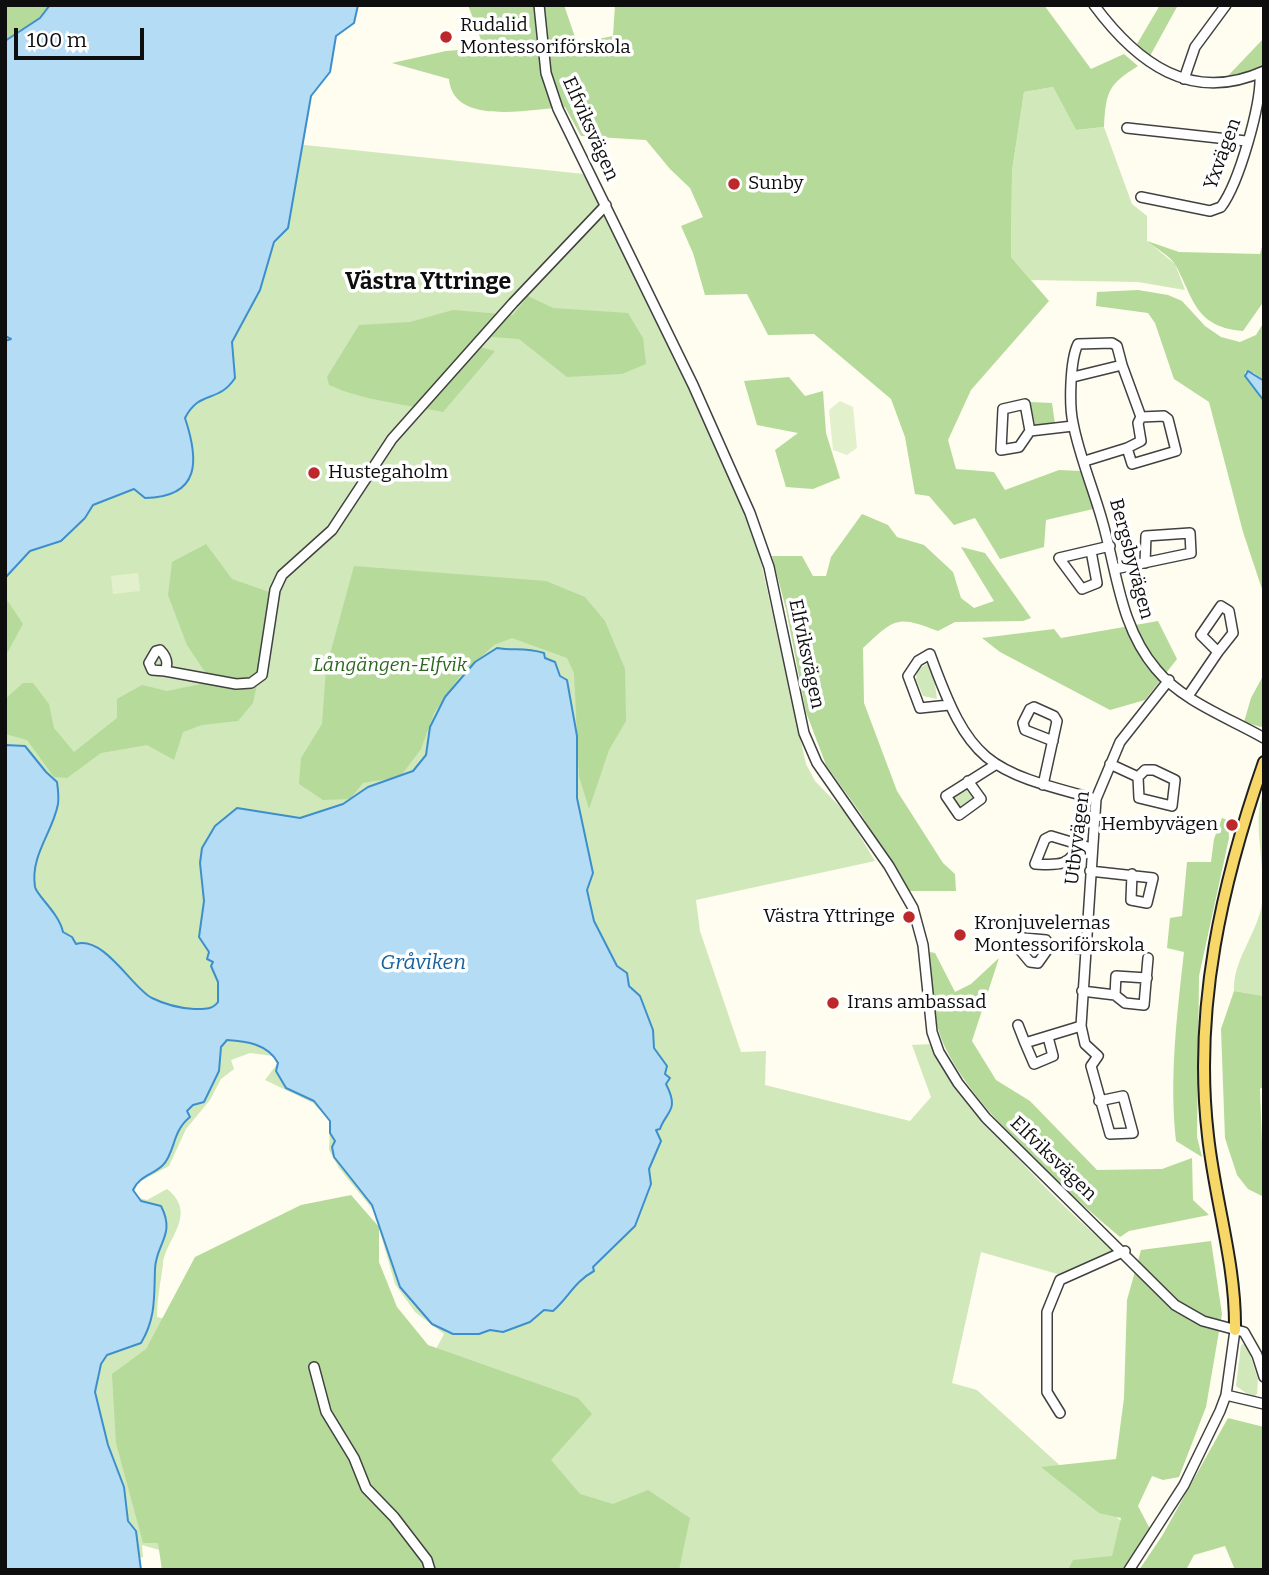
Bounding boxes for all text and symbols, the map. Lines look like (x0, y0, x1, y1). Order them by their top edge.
scale bar (18, 14, 147, 58)
place label: Rudalid Montessoriförskola (460, 15, 631, 59)
text: 100 m (27, 27, 87, 53)
marker: Rudalid Montessoriförskola (438, 29, 454, 45)
street label: Elfviksvägen (557, 73, 623, 185)
street label: Yxvägen (1200, 115, 1246, 193)
place label: Sunby (748, 173, 804, 195)
marker: Sunby (726, 176, 742, 192)
district label: Västra Yttringe (345, 269, 511, 297)
place label: Hustegaholm (328, 462, 448, 484)
marker: Hustegaholm (306, 465, 322, 481)
street label: Bergsbyvägen (1104, 496, 1158, 622)
street label: Elfviksvägen (783, 597, 829, 711)
park label: Långängen-Elfvik (313, 655, 467, 677)
street label: Utbyvägen (1061, 790, 1095, 886)
place label: Hembyvägen (1101, 814, 1218, 836)
marker: Hembyvägen (1224, 817, 1240, 833)
place label: Västra Yttringe (763, 906, 895, 928)
marker: Västra Yttringe (901, 909, 917, 925)
place label: Kronjuvelernas Montessoriförskola (974, 913, 1145, 957)
marker: Kronjuvelernas Montessoriförskola (952, 927, 968, 943)
water label: Gråviken (380, 950, 466, 976)
place label: Irans ambassad (847, 992, 987, 1014)
marker: Irans ambassad (825, 995, 841, 1011)
street label: Elfviksvägen (1005, 1112, 1101, 1206)

